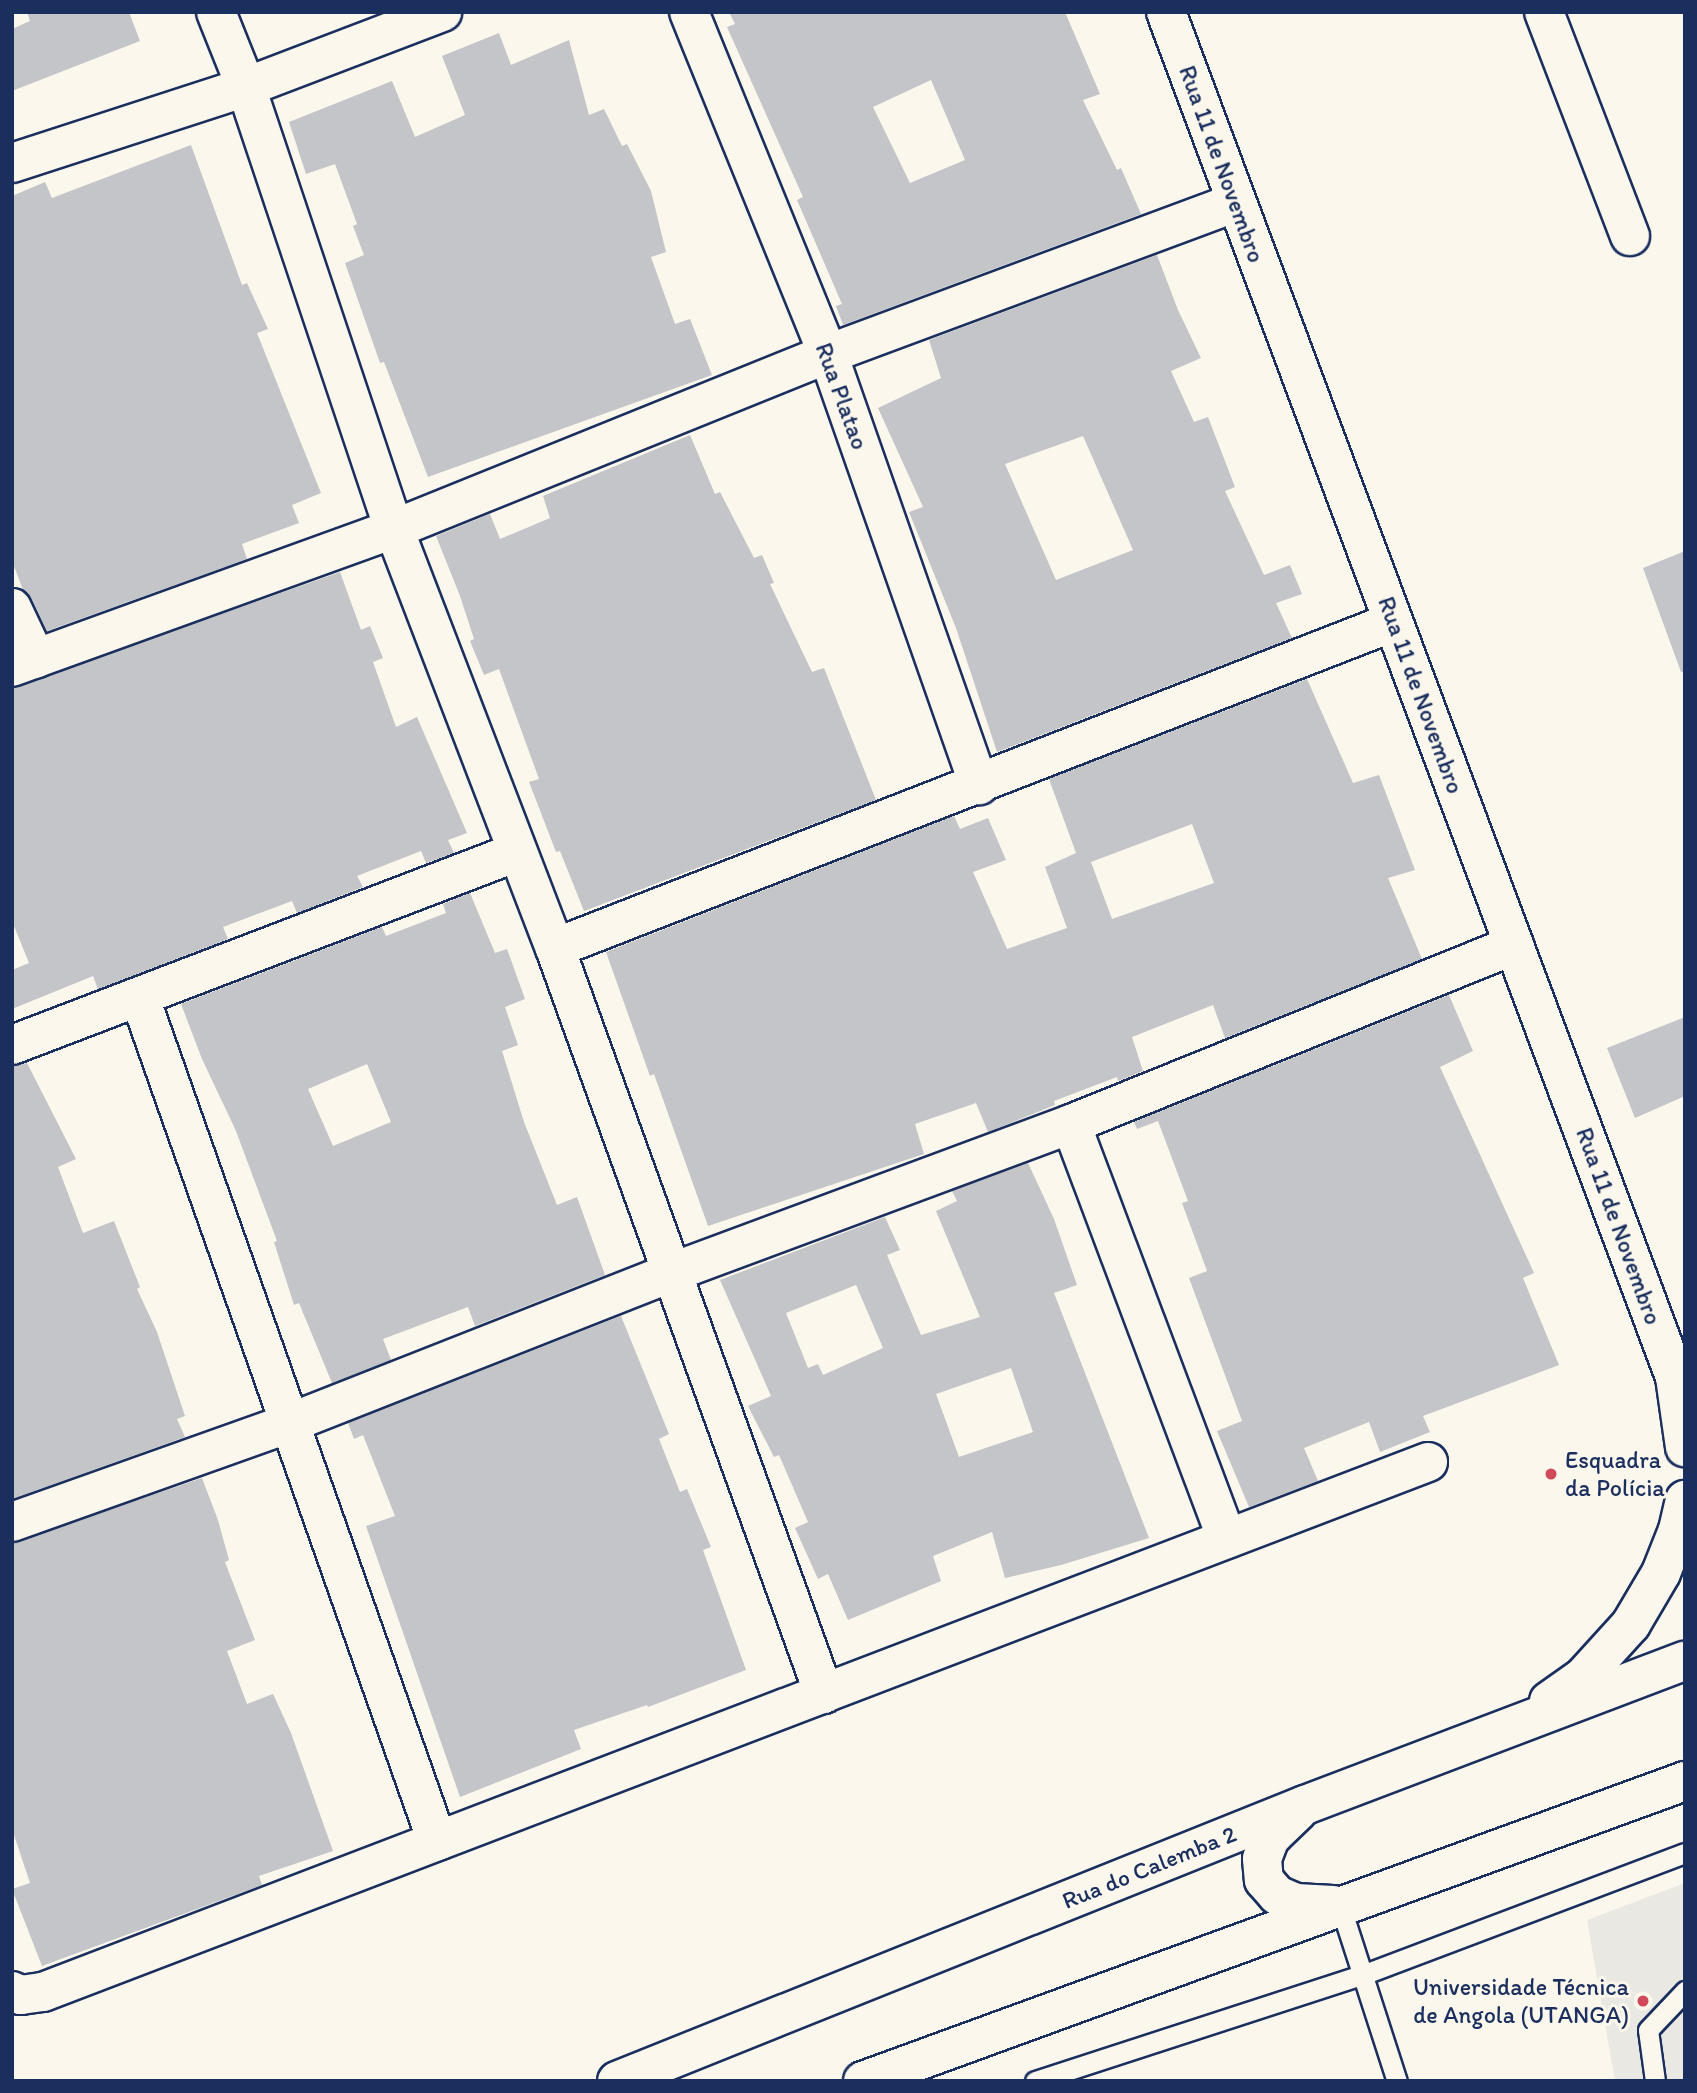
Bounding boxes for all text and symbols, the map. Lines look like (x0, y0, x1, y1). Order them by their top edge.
street label: Rua 11 de Novembro (1173, 62, 1271, 266)
street label: Rua Platao (809, 339, 875, 453)
street label: Rua 11 de Novembro (1372, 593, 1470, 797)
street label: Rua 11 de Novembro (1570, 1124, 1668, 1328)
place label: Esquadra da Polícia (1565, 1446, 1664, 1502)
marker: Esquadra da Polícia (1543, 1466, 1559, 1482)
street label: Rua do Calemba 2 (1058, 1819, 1240, 1915)
place label: Universidade Técnica de Angola (UTANGA) (1413, 1973, 1629, 2029)
marker: Universidade Técnica de Angola (UTANGA) (1635, 1993, 1651, 2009)

